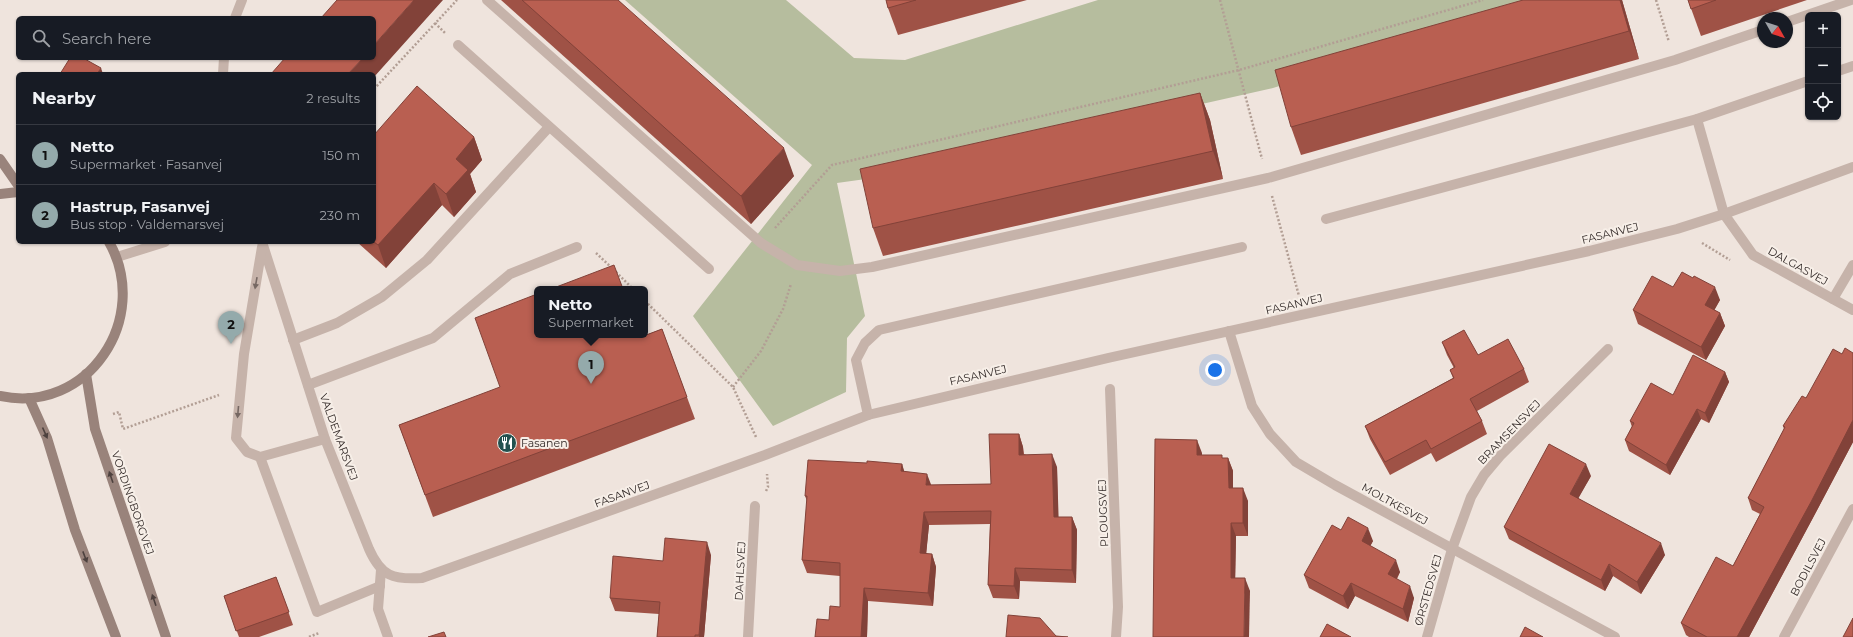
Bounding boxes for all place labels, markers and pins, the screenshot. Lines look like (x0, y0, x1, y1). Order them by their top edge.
pin: 2 (218, 311, 244, 344)
pin: 1 (578, 351, 604, 384)
restaurant icon: Fasanen (496, 432, 518, 454)
place label: Fasanen (521, 436, 568, 450)

